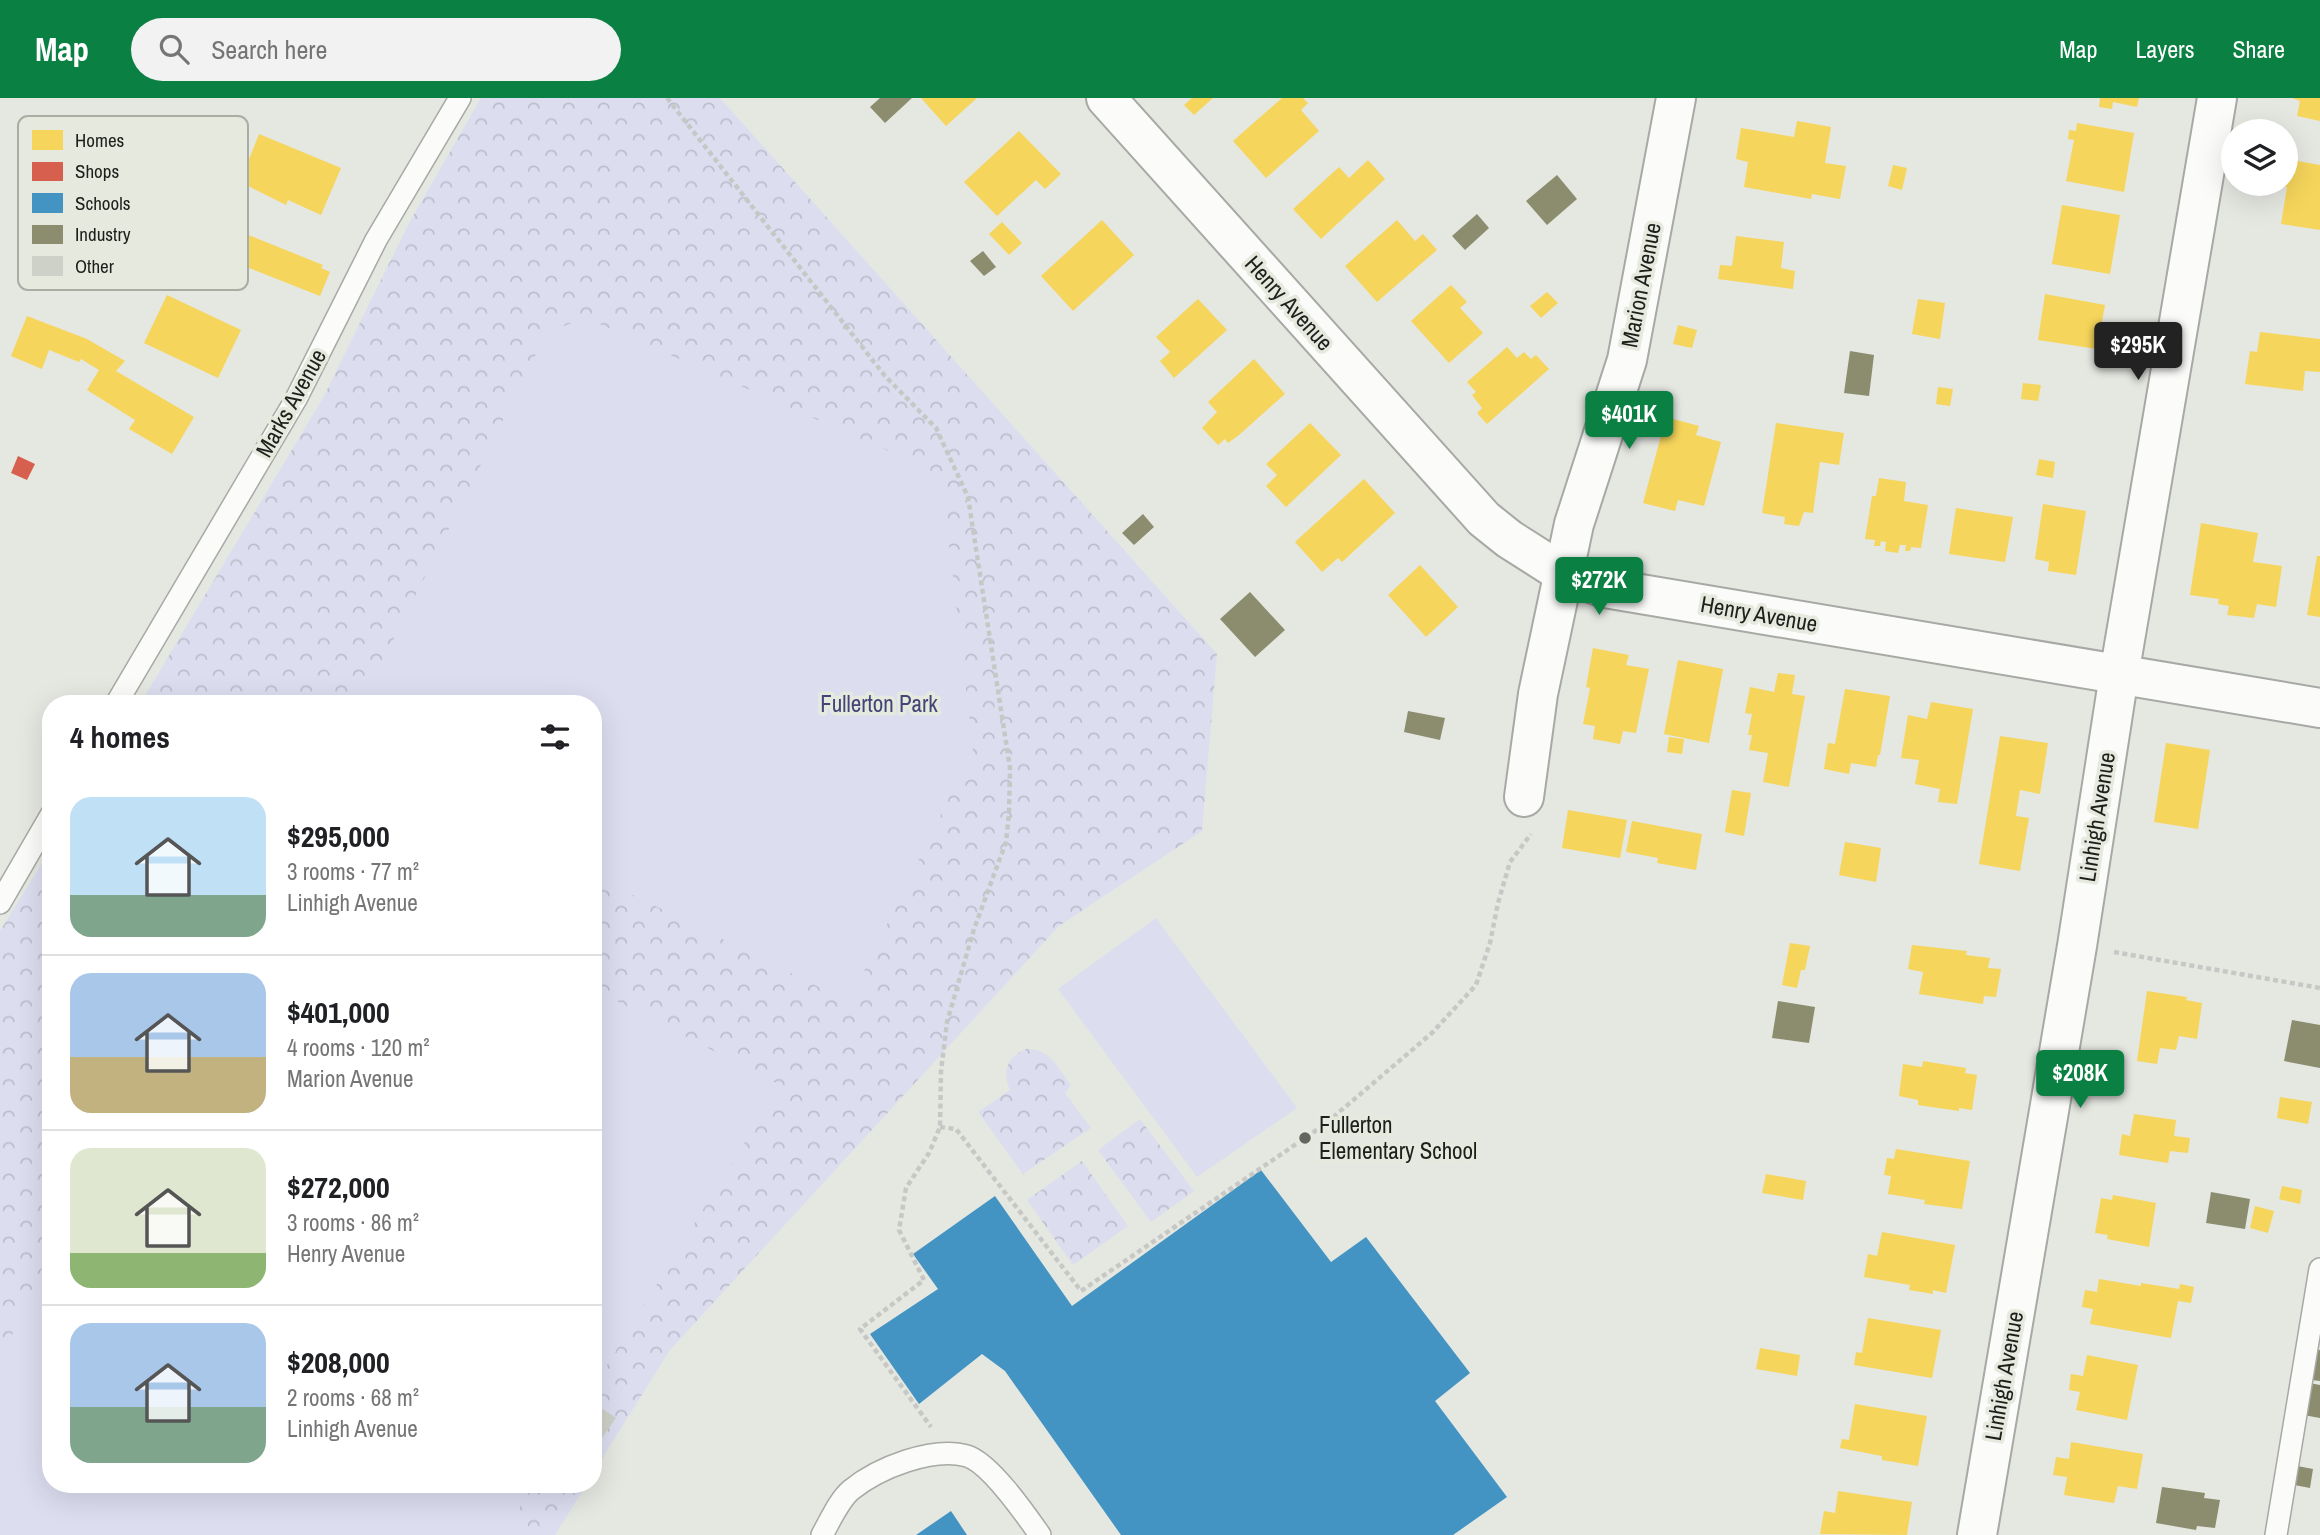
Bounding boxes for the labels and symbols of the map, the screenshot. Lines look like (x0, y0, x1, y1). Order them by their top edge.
legend (18, 116, 248, 290)
text: Homes (75, 127, 125, 153)
text: Shops (75, 158, 119, 184)
text: Schools (75, 190, 131, 216)
street label: Marion Avenue (1613, 220, 1668, 350)
text: Industry (75, 221, 131, 247)
street label: Henry Avenue (1238, 248, 1340, 357)
text: Other (75, 253, 115, 279)
pin: $295K (2089, 322, 2187, 382)
street label: Marks Avenue (248, 343, 333, 462)
pin: $401K (1580, 392, 1678, 451)
pin: $272K (1550, 558, 1648, 617)
street label: Henry Avenue (1698, 588, 1820, 639)
park label: Fullerton Park (820, 688, 938, 719)
street label: Linhigh Avenue (2071, 750, 2122, 884)
pin: $208K (2031, 1051, 2129, 1110)
place label: Fullerton Elementary School (1319, 1109, 1477, 1166)
marker: Fullerton Elementary School (1297, 1130, 1313, 1146)
street label: Linhigh Avenue (1977, 1309, 2030, 1443)

